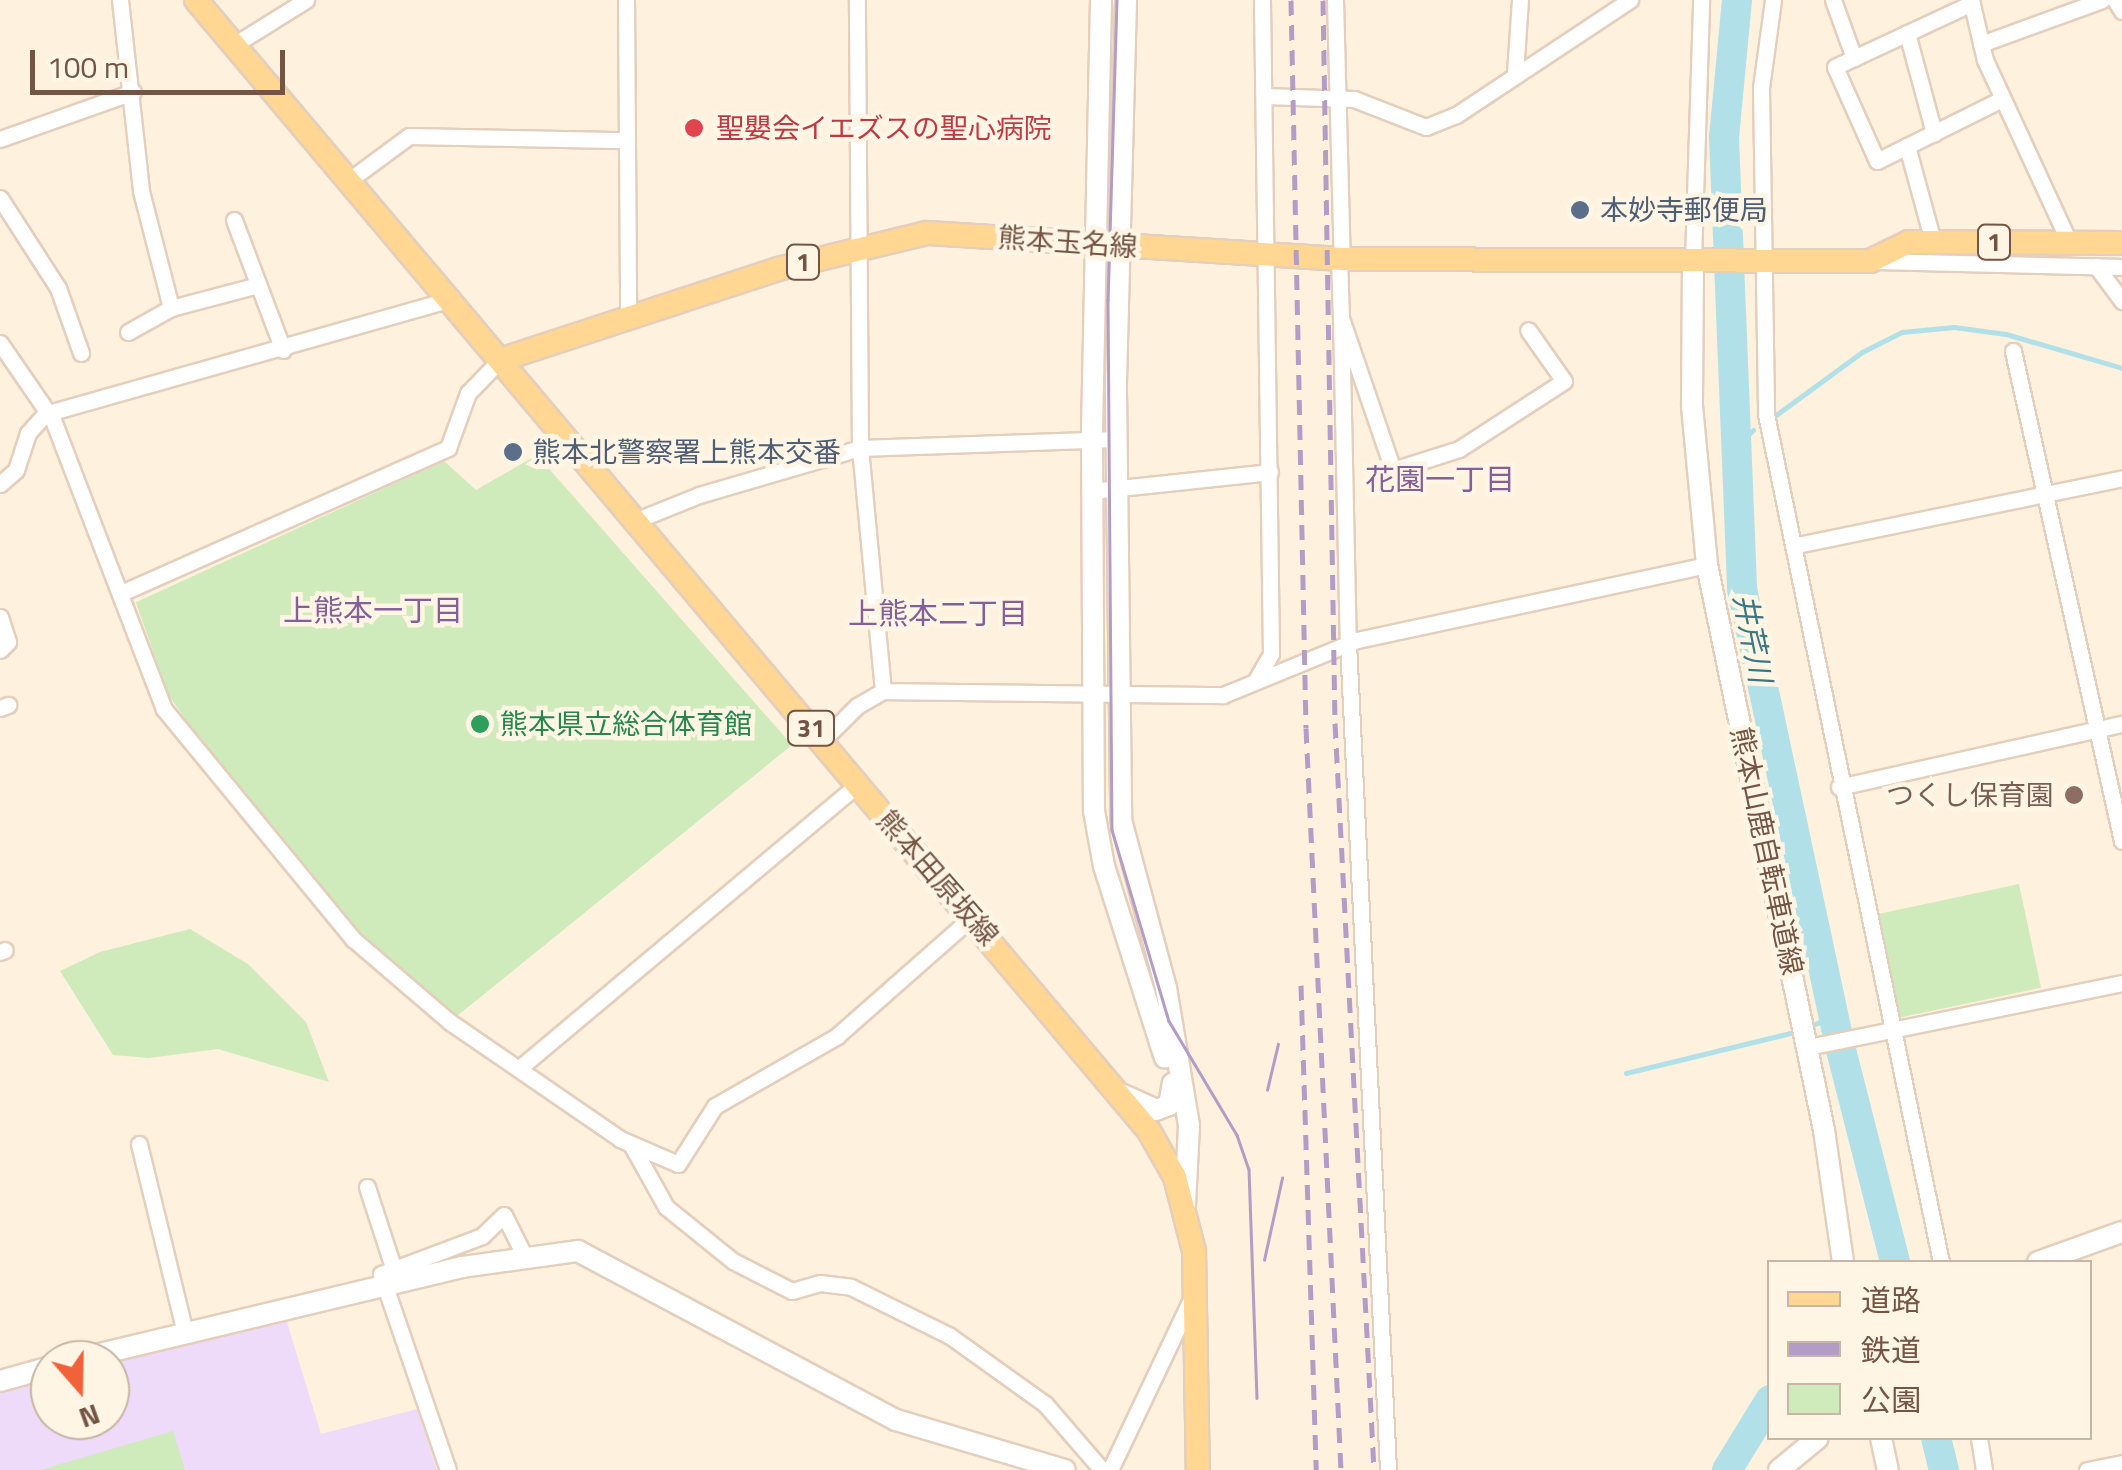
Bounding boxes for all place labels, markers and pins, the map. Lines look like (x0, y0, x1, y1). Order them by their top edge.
place label: 聖嬰会イエズスの聖心病院 (716, 111, 1052, 145)
marker: 聖嬰会イエズスの聖心病院 (681, 115, 707, 141)
place label: 本妙寺郵便局 (1600, 193, 1768, 227)
marker: 本妙寺郵便局 (1569, 199, 1591, 221)
place label: 熊本北警察署上熊本交番 (533, 435, 841, 469)
marker: 熊本北警察署上熊本交番 (502, 441, 524, 463)
place label: 熊本県立総合体育館 (500, 707, 752, 741)
marker: 熊本県立総合体育館 (469, 713, 491, 735)
place label: つくし保育園 (1886, 778, 2054, 812)
marker: つくし保育園 (2063, 784, 2085, 806)

